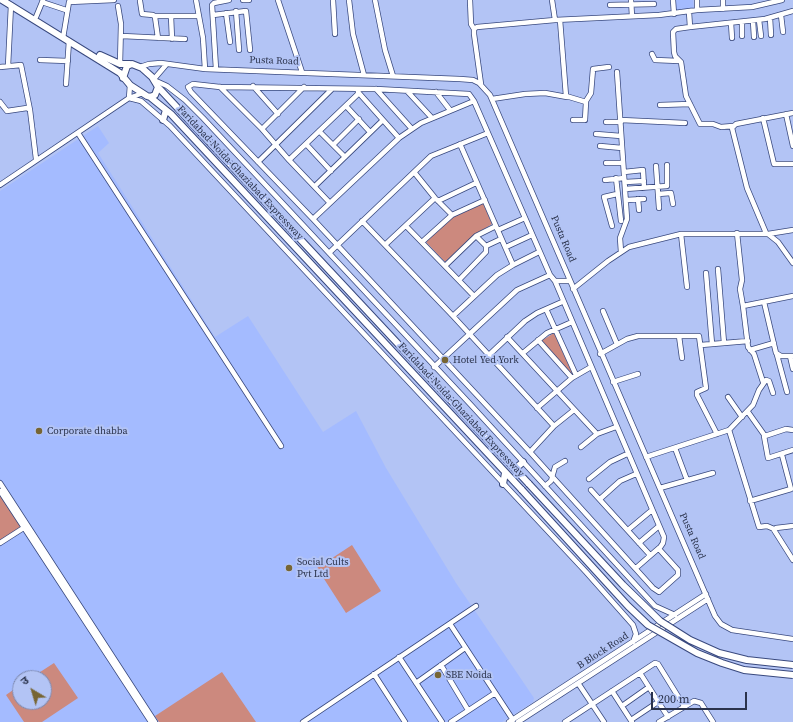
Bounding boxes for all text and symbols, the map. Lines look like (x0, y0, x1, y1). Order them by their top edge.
street label: Pusta Road (249, 54, 299, 68)
street label: Faridabad-Noida-Ghaziabad Expressway (175, 103, 305, 243)
street label: Pusta Road (548, 214, 578, 264)
street label: Faridabad-Noida-Ghaziabad Expressway (396, 340, 526, 480)
place label: Hotel Yed York (453, 354, 519, 366)
marker: Hotel Yed York (440, 355, 450, 365)
place label: Corporate dhabba (47, 425, 128, 437)
marker: Corporate dhabba (34, 426, 44, 436)
street label: Pusta Road (676, 511, 708, 561)
place label: Social Cults Pvt Ltd (297, 556, 348, 580)
marker: Social Cults Pvt Ltd (284, 563, 294, 573)
street label: B Block Road (575, 630, 631, 672)
place label: SBE Noida (446, 669, 492, 681)
north arrow (12, 670, 52, 710)
marker: SBE Noida (433, 670, 443, 680)
text: उ (18, 673, 32, 689)
scale bar (653, 684, 749, 710)
text: 200 m (658, 691, 690, 707)

